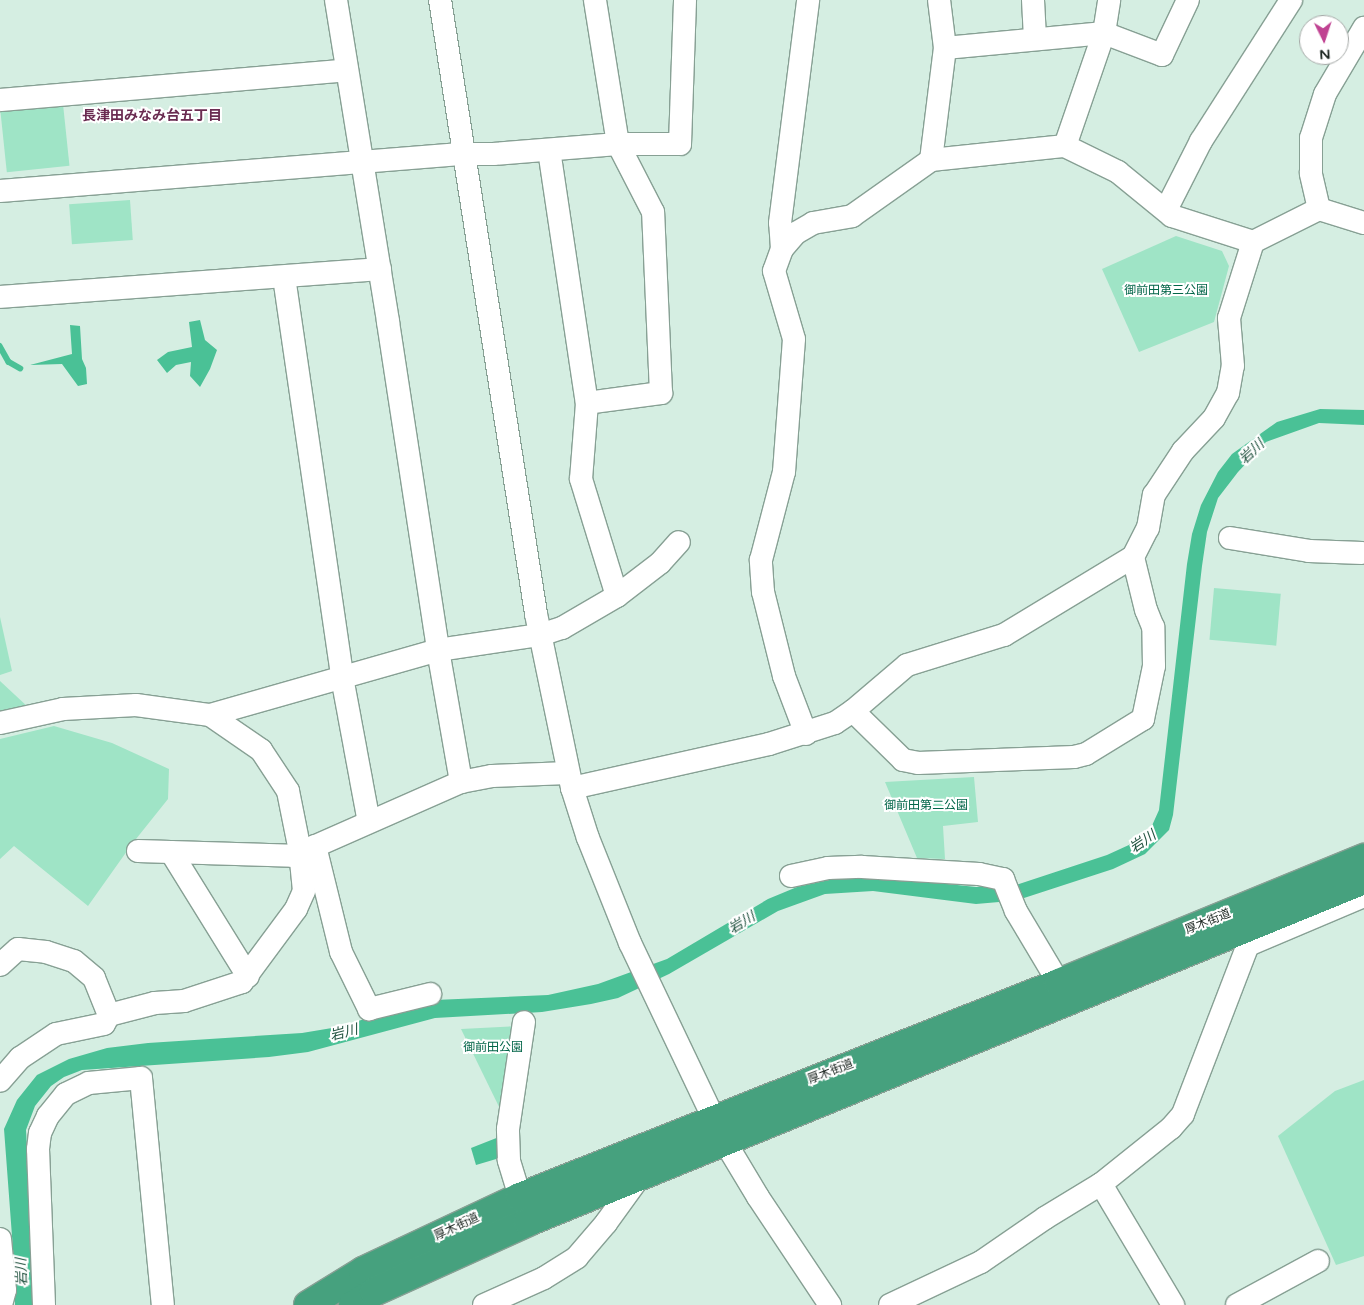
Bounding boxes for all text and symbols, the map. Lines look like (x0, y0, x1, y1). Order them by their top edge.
north arrow (1299, 15, 1349, 65)
text: N (1319, 46, 1331, 63)
district label: 長津田みなみ台五丁目 (82, 108, 222, 124)
park label: 御前田第三公園 (1124, 284, 1208, 298)
water label: 岩川 (1236, 436, 1268, 468)
park label: 御前田第二公園 (884, 799, 968, 813)
water label: 岩川 (1127, 827, 1159, 857)
street label: 厚木街道 (1183, 906, 1233, 938)
water label: 岩川 (726, 909, 758, 937)
water label: 岩川 (328, 1021, 360, 1045)
park label: 御前田公園 (463, 1041, 523, 1055)
street label: 厚木街道 (806, 1057, 856, 1087)
street label: 厚木街道 (432, 1210, 482, 1244)
water label: 岩川 (13, 1258, 31, 1286)

